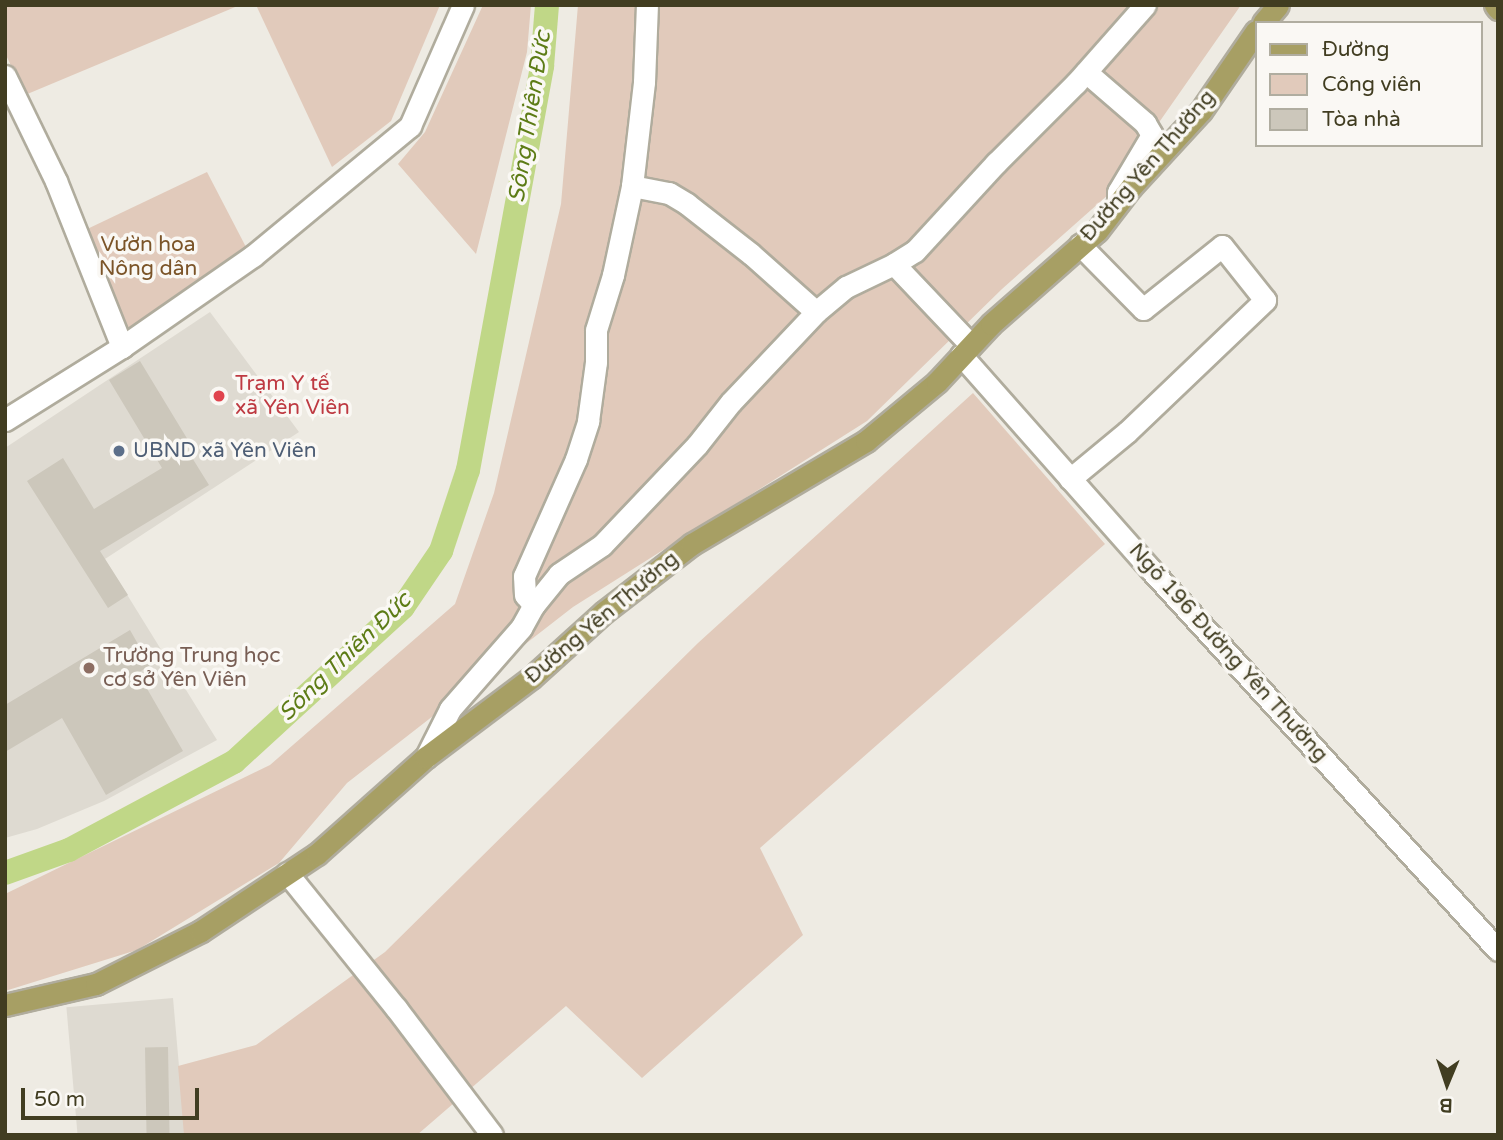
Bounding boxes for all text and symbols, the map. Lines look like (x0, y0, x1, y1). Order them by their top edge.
legend (1254, 21, 1482, 147)
water label: Sông Thiên Đức (503, 29, 557, 205)
text: Đường (1322, 37, 1390, 62)
text: Công viên (1322, 72, 1422, 97)
street label: Đường Yên Thường (1075, 85, 1221, 247)
text: Tòa nhà (1322, 107, 1401, 132)
park label: Vườn hoa Nông dân (99, 232, 197, 282)
place label: Trạm Y tế xã Yên Viên (235, 371, 350, 421)
marker: Trạm Y tế xã Yên Viên (209, 386, 229, 406)
place label: UBND xã Yên Viên (133, 438, 316, 464)
marker: UBND xã Yên Viên (111, 443, 127, 459)
street label: Ngõ 196 Đường Yên Thường (1123, 539, 1333, 767)
street label: Đường Yên Thường (520, 547, 684, 689)
water label: Sông Thiên Đức (273, 587, 417, 727)
place label: Trường Trung học cơ sở Yên Viên (103, 643, 280, 693)
marker: Trường Trung học cơ sở Yên Viên (81, 660, 97, 676)
north arrow (1412, 1049, 1482, 1119)
scale bar (24, 1074, 203, 1118)
text: 50 m (34, 1087, 85, 1112)
text: B (1439, 1094, 1453, 1116)

